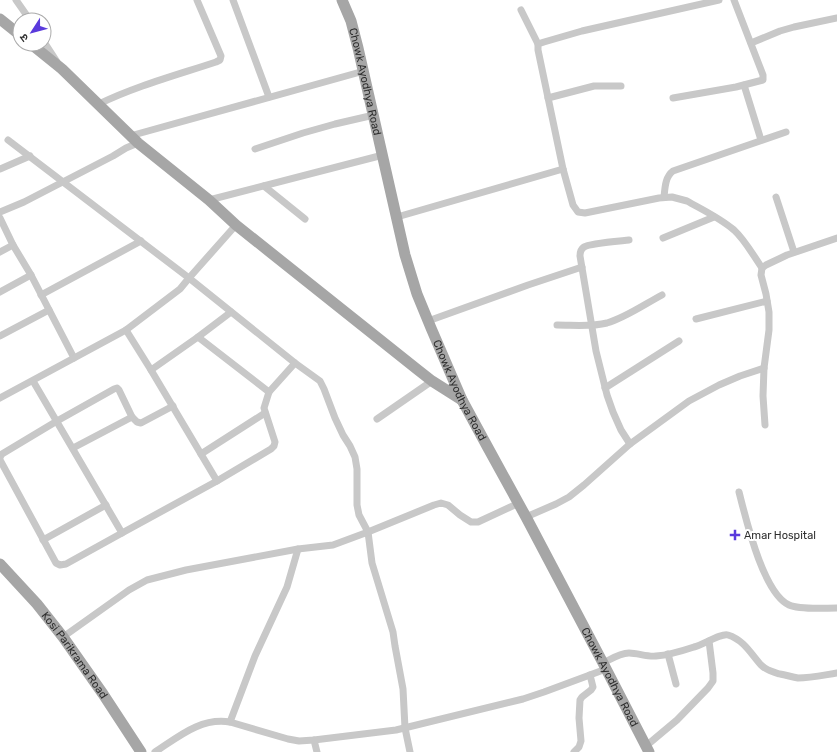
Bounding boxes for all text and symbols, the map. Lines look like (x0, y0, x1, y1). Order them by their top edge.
north arrow (12, 12, 52, 52)
street label: Chowk Ayodhya Road (346, 26, 384, 137)
text: उ (17, 31, 31, 44)
street label: Chowk Ayodhya Road (430, 338, 489, 443)
marker: Amar Hospital (729, 529, 741, 541)
place label: Amar Hospital (744, 529, 816, 542)
street label: Kosi Parikrama Road (39, 609, 111, 701)
street label: Chowk Ayodhya Road (579, 625, 641, 729)

